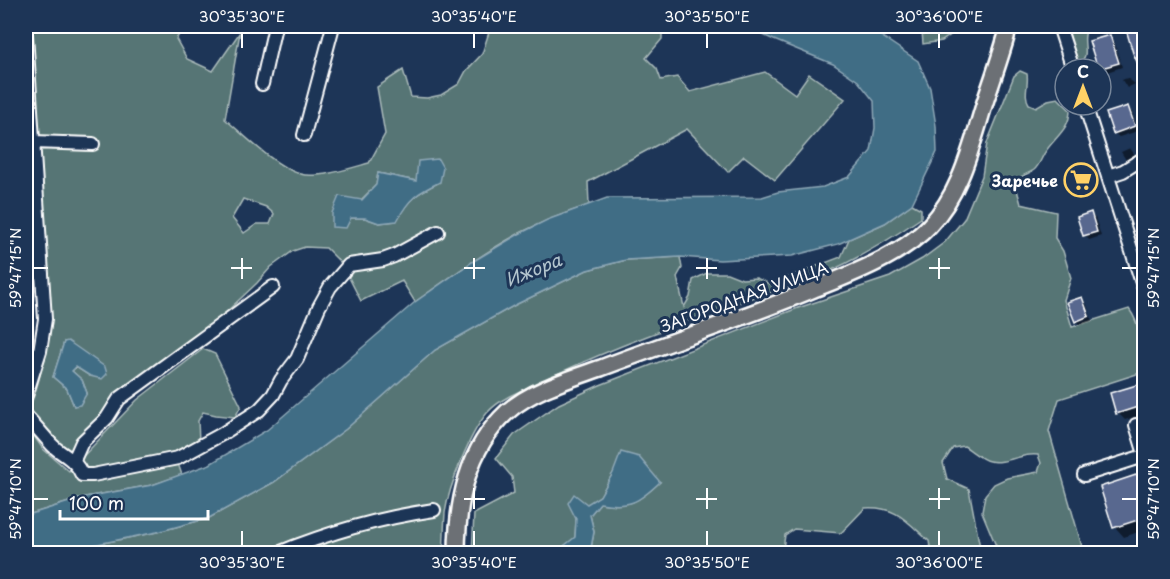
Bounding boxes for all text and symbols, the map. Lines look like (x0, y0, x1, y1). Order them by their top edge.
text: 30°35'30"E (199, 4, 285, 27)
text: 30°35'40"E (431, 4, 517, 27)
text: 30°35'50"E (664, 4, 750, 27)
text: 30°36'00"E (895, 4, 983, 27)
north arrow (1053, 57, 1113, 117)
text: С (1077, 59, 1089, 83)
supermarket icon: Заречье (1063, 162, 1099, 198)
place label: Заречье (991, 168, 1058, 192)
text: 59°47'15"N (3, 228, 26, 308)
text: 59°47'15"N (1141, 228, 1164, 308)
water label: Ижора (501, 245, 566, 292)
street label: ЗАГОРОДНАЯ УЛИЦА (657, 254, 831, 338)
text: 59°47'10"N (3, 458, 26, 540)
text: 59°47'10"N (1141, 458, 1164, 540)
scale bar (60, 483, 208, 521)
text: 100 m (69, 489, 124, 516)
text: 30°35'30"E (199, 550, 285, 573)
text: 30°35'40"E (431, 550, 517, 573)
text: 30°35'50"E (664, 550, 750, 573)
text: 30°36'00"E (895, 550, 983, 573)

